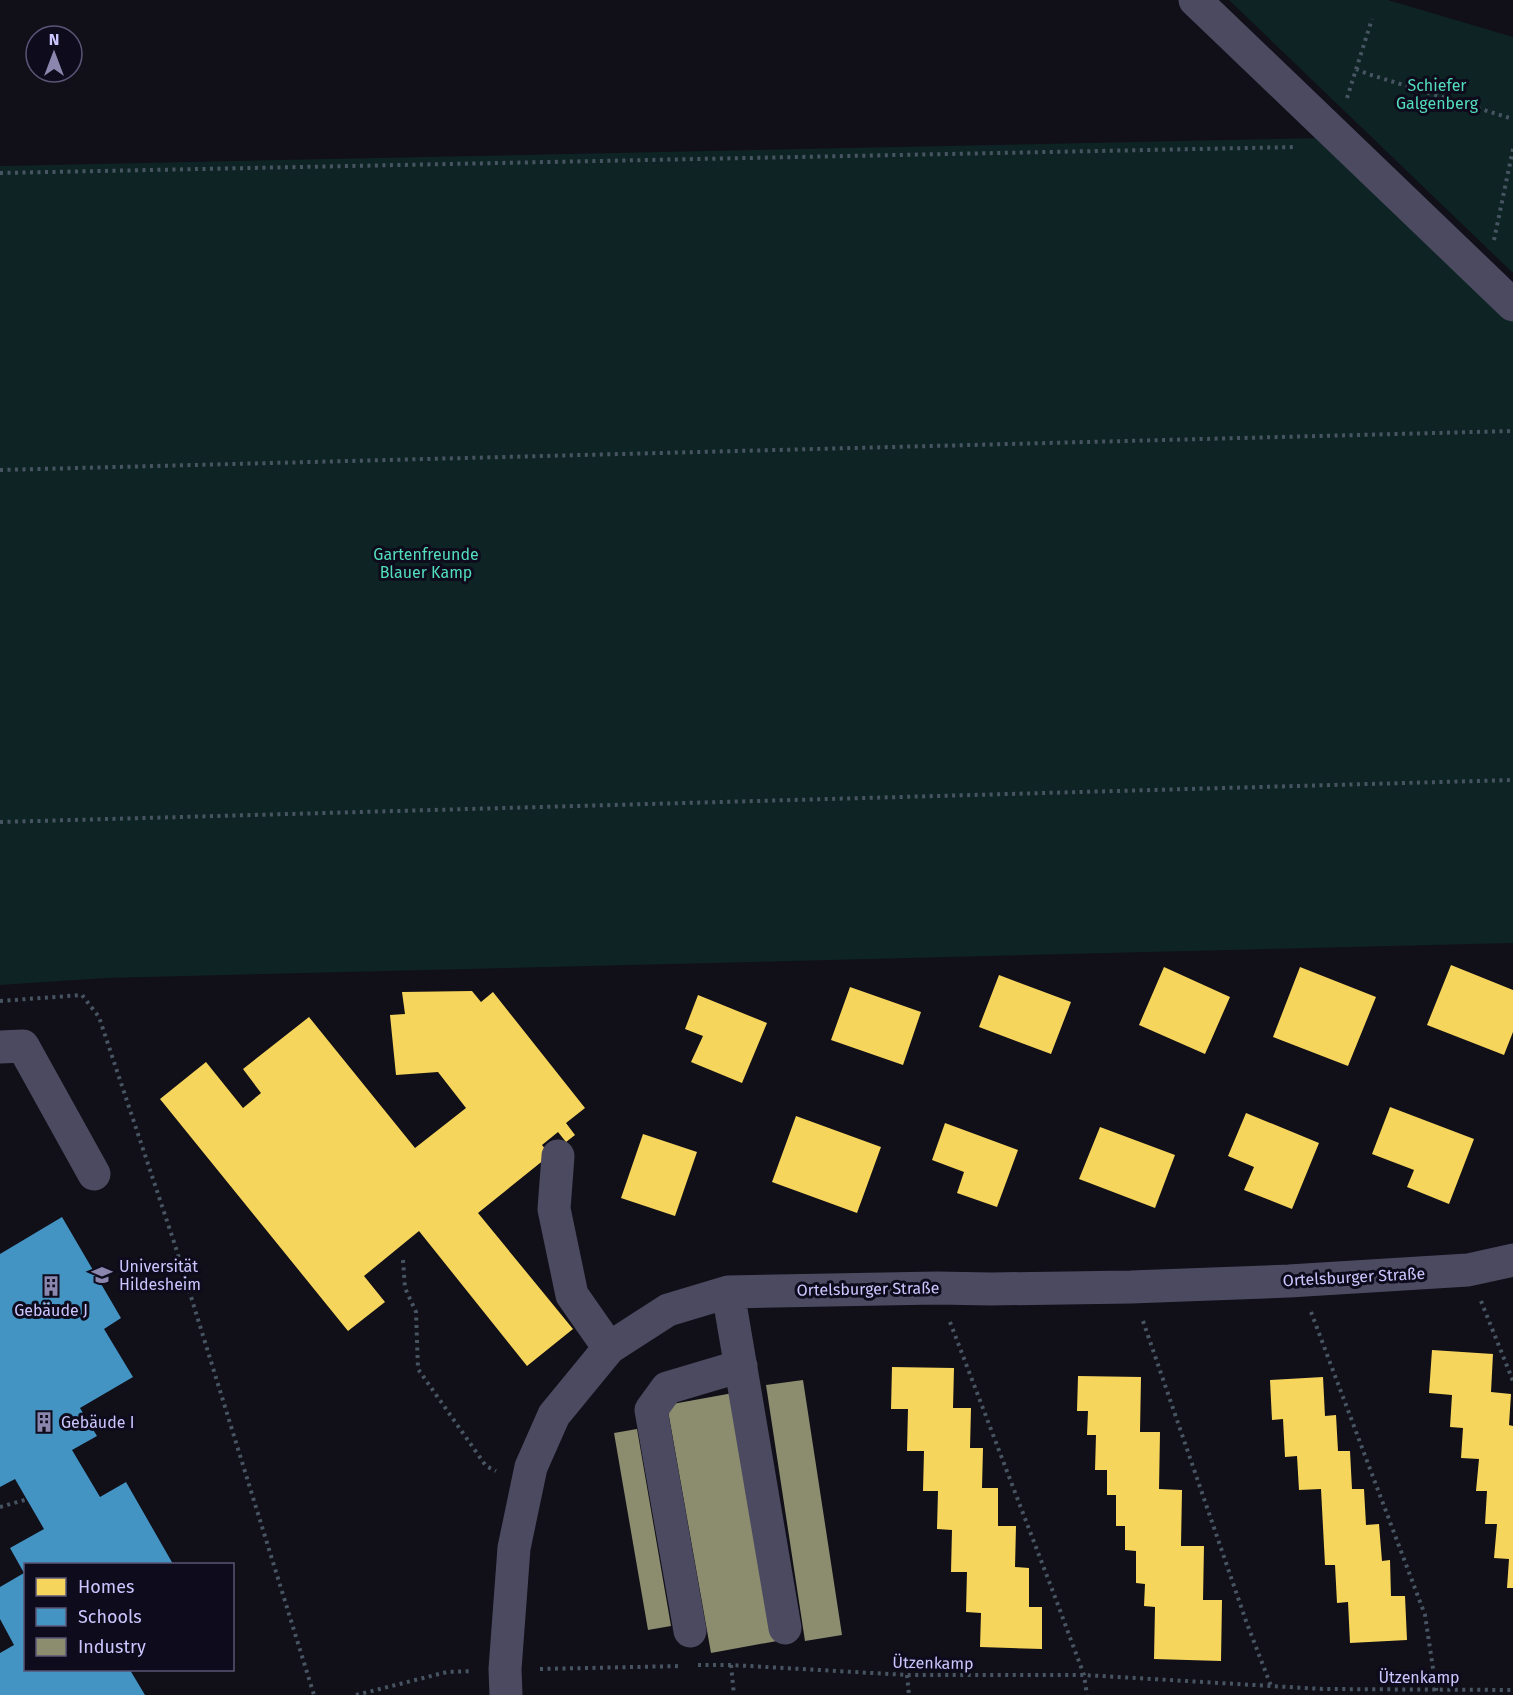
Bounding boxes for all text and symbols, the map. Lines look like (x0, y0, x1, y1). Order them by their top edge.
north arrow (24, 24, 84, 84)
text: N (49, 30, 59, 49)
park label: Schiefer Galgenberg (1396, 76, 1479, 113)
park label: Gartenfreunde Blauer Kamp (373, 545, 479, 582)
place label: Universität Hildesheim (119, 1257, 201, 1294)
school or university icon: Universität Hildesheim (90, 1263, 114, 1287)
street label: Ortelsburger Straße (1282, 1264, 1426, 1290)
building icon: Gebäude J (39, 1274, 63, 1298)
street label: Ortelsburger Straße (797, 1278, 939, 1300)
place label: Gebäude J (14, 1301, 88, 1320)
building icon: Gebäude I (32, 1410, 56, 1434)
place label: Gebäude I (61, 1413, 134, 1432)
legend (24, 1563, 234, 1671)
text: Homes (78, 1576, 134, 1598)
text: Schools (78, 1606, 142, 1628)
text: Industry (78, 1636, 146, 1658)
street label: Ützenkamp (892, 1653, 974, 1673)
street label: Ützenkamp (1378, 1668, 1460, 1687)

